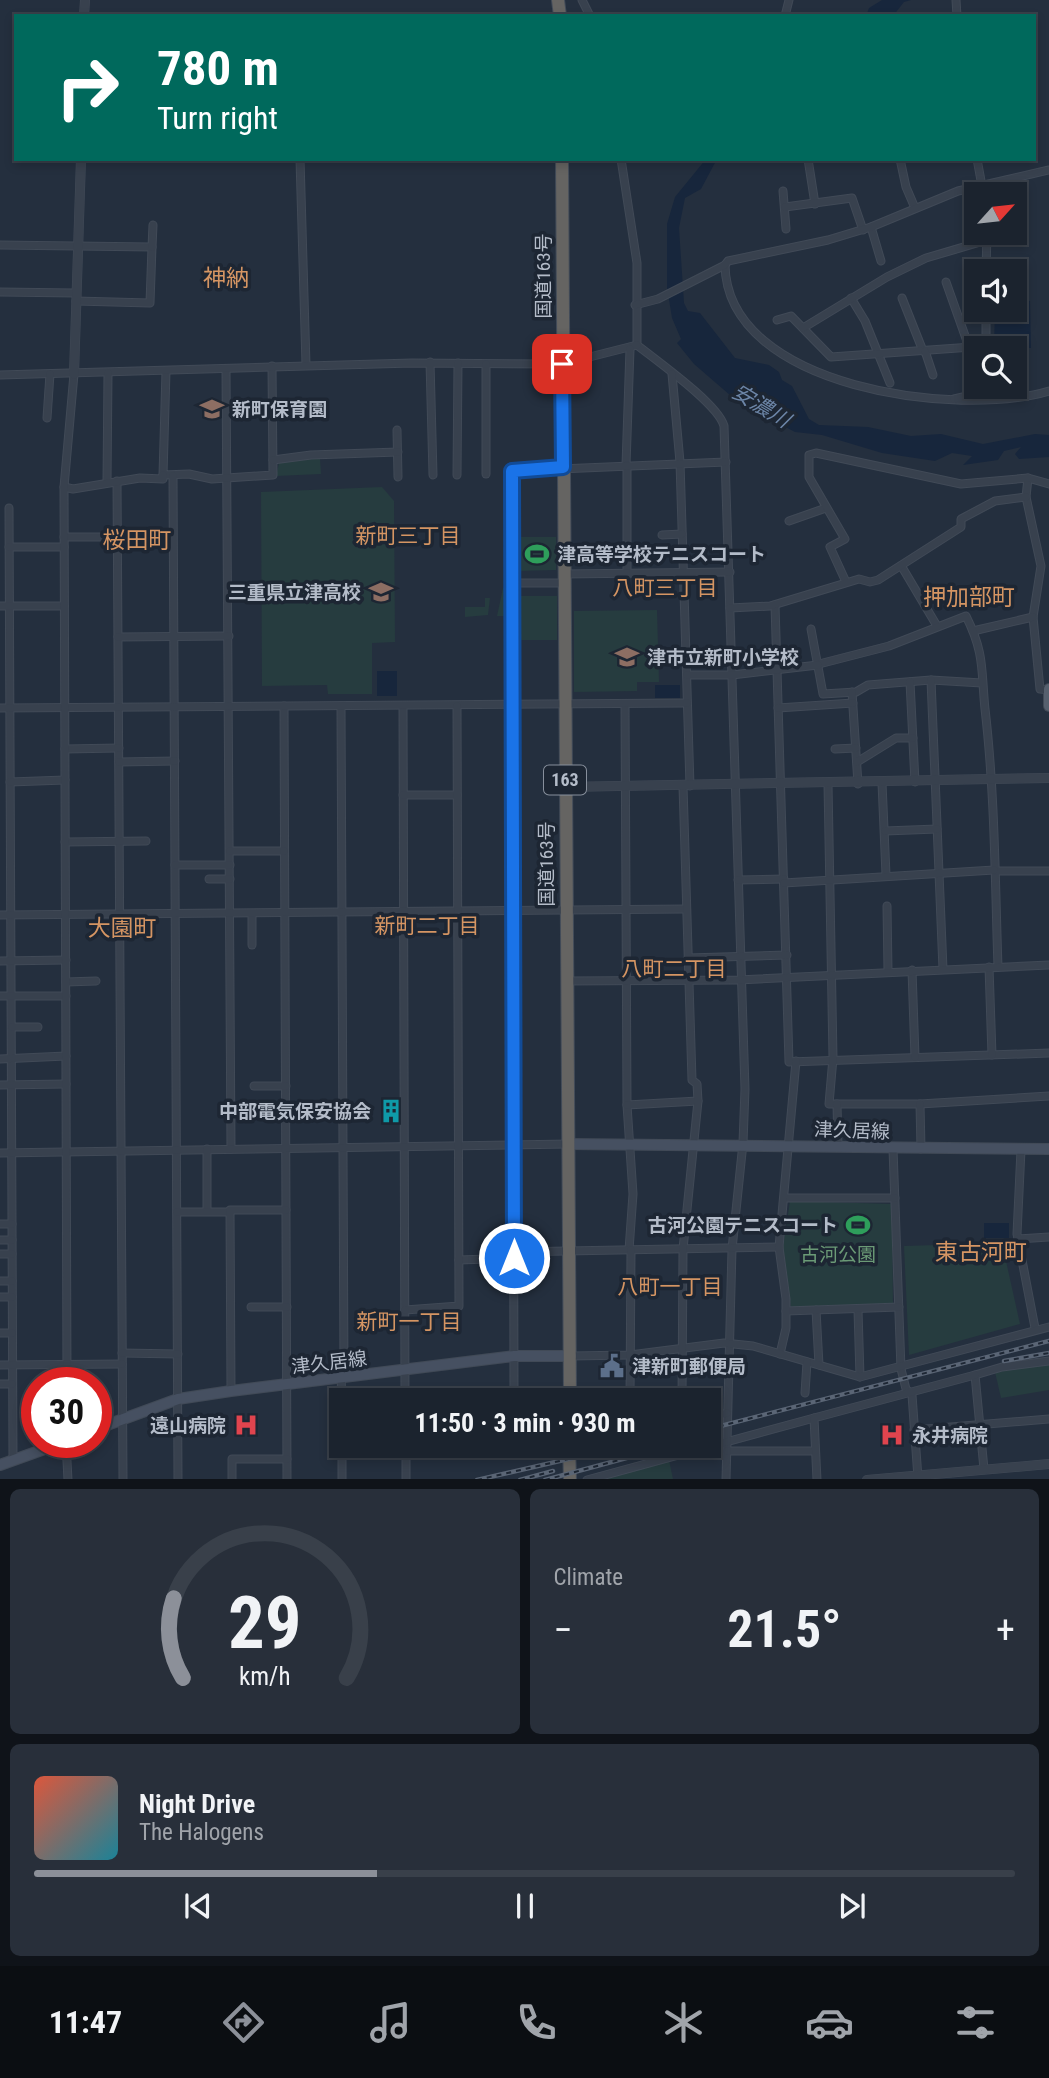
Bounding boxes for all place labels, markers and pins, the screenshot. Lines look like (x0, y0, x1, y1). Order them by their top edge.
pin (532, 334, 592, 394)
school or university icon: 新町保育園 (198, 395, 226, 423)
place label: 新町保育園 (232, 398, 327, 421)
sports icon: 津高等学校テニスコート (523, 540, 551, 568)
place label: 津高等学校テニスコート (557, 543, 766, 566)
school or university icon: 三重県立津高校 (367, 578, 395, 606)
place label: 三重県立津高校 (228, 581, 361, 604)
school or university icon: 津市立新町小学校 (613, 643, 641, 671)
place label: 津市立新町小学校 (647, 646, 799, 669)
building icon: 中部電気保安協会 (377, 1097, 405, 1125)
place label: 中部電気保安協会 (219, 1100, 371, 1123)
sports icon: 古河公園テニスコート (844, 1211, 872, 1239)
place label: 古河公園テニスコート (648, 1214, 838, 1237)
public building icon: 津新町郵便局 (598, 1352, 626, 1380)
place label: 津新町郵便局 (632, 1355, 746, 1378)
hospital icon: 遠山病院 (232, 1411, 260, 1439)
place label: 遠山病院 (150, 1414, 226, 1437)
hospital icon: 永井病院 (878, 1421, 906, 1449)
place label: 永井病院 (912, 1424, 988, 1447)

